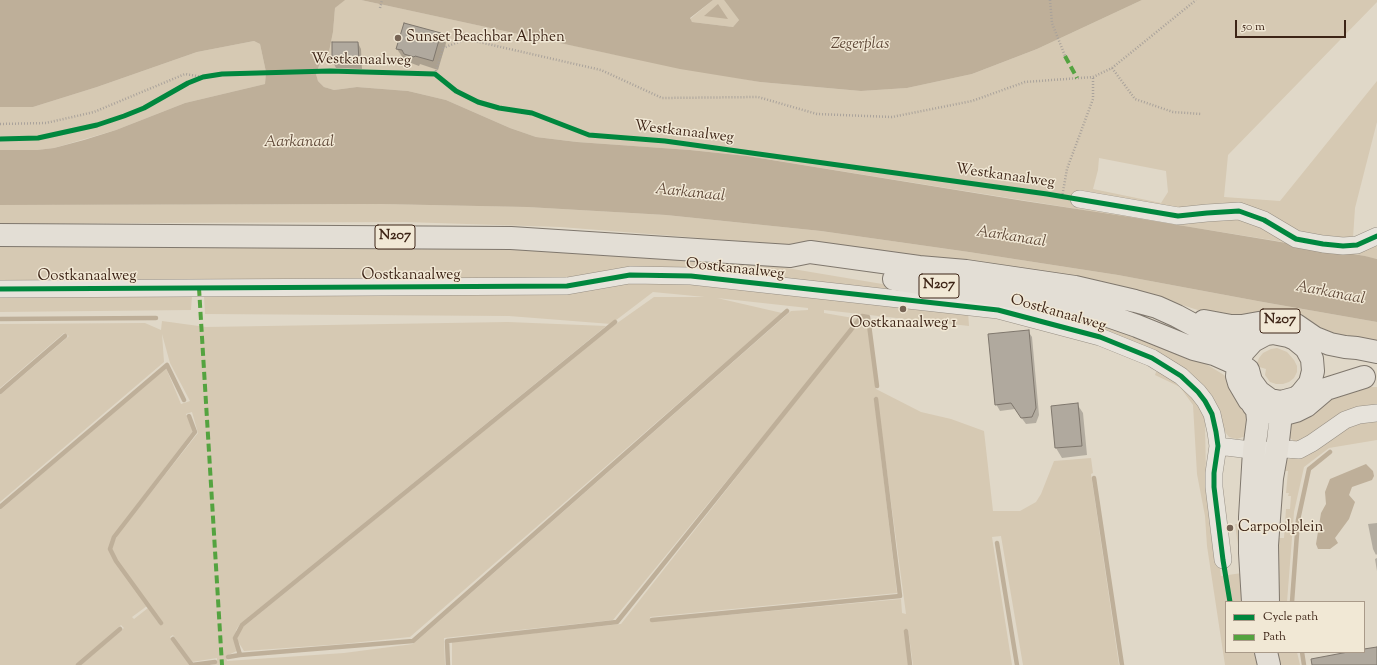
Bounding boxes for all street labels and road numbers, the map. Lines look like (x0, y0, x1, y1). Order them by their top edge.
street label: Westkanaalweg (311, 51, 411, 71)
street label: Westkanaalweg (633, 118, 735, 148)
street label: Westkanaalweg (954, 161, 1056, 193)
road number: N207 (375, 225, 415, 249)
street label: Oostkanaalweg (685, 256, 785, 284)
street label: Oostkanaalweg (362, 267, 460, 285)
street label: Oostkanaalweg (38, 268, 136, 286)
road number: N207 (919, 274, 959, 298)
street label: Oostkanaalweg (1008, 292, 1108, 336)
road number: N207 (1260, 309, 1300, 333)

